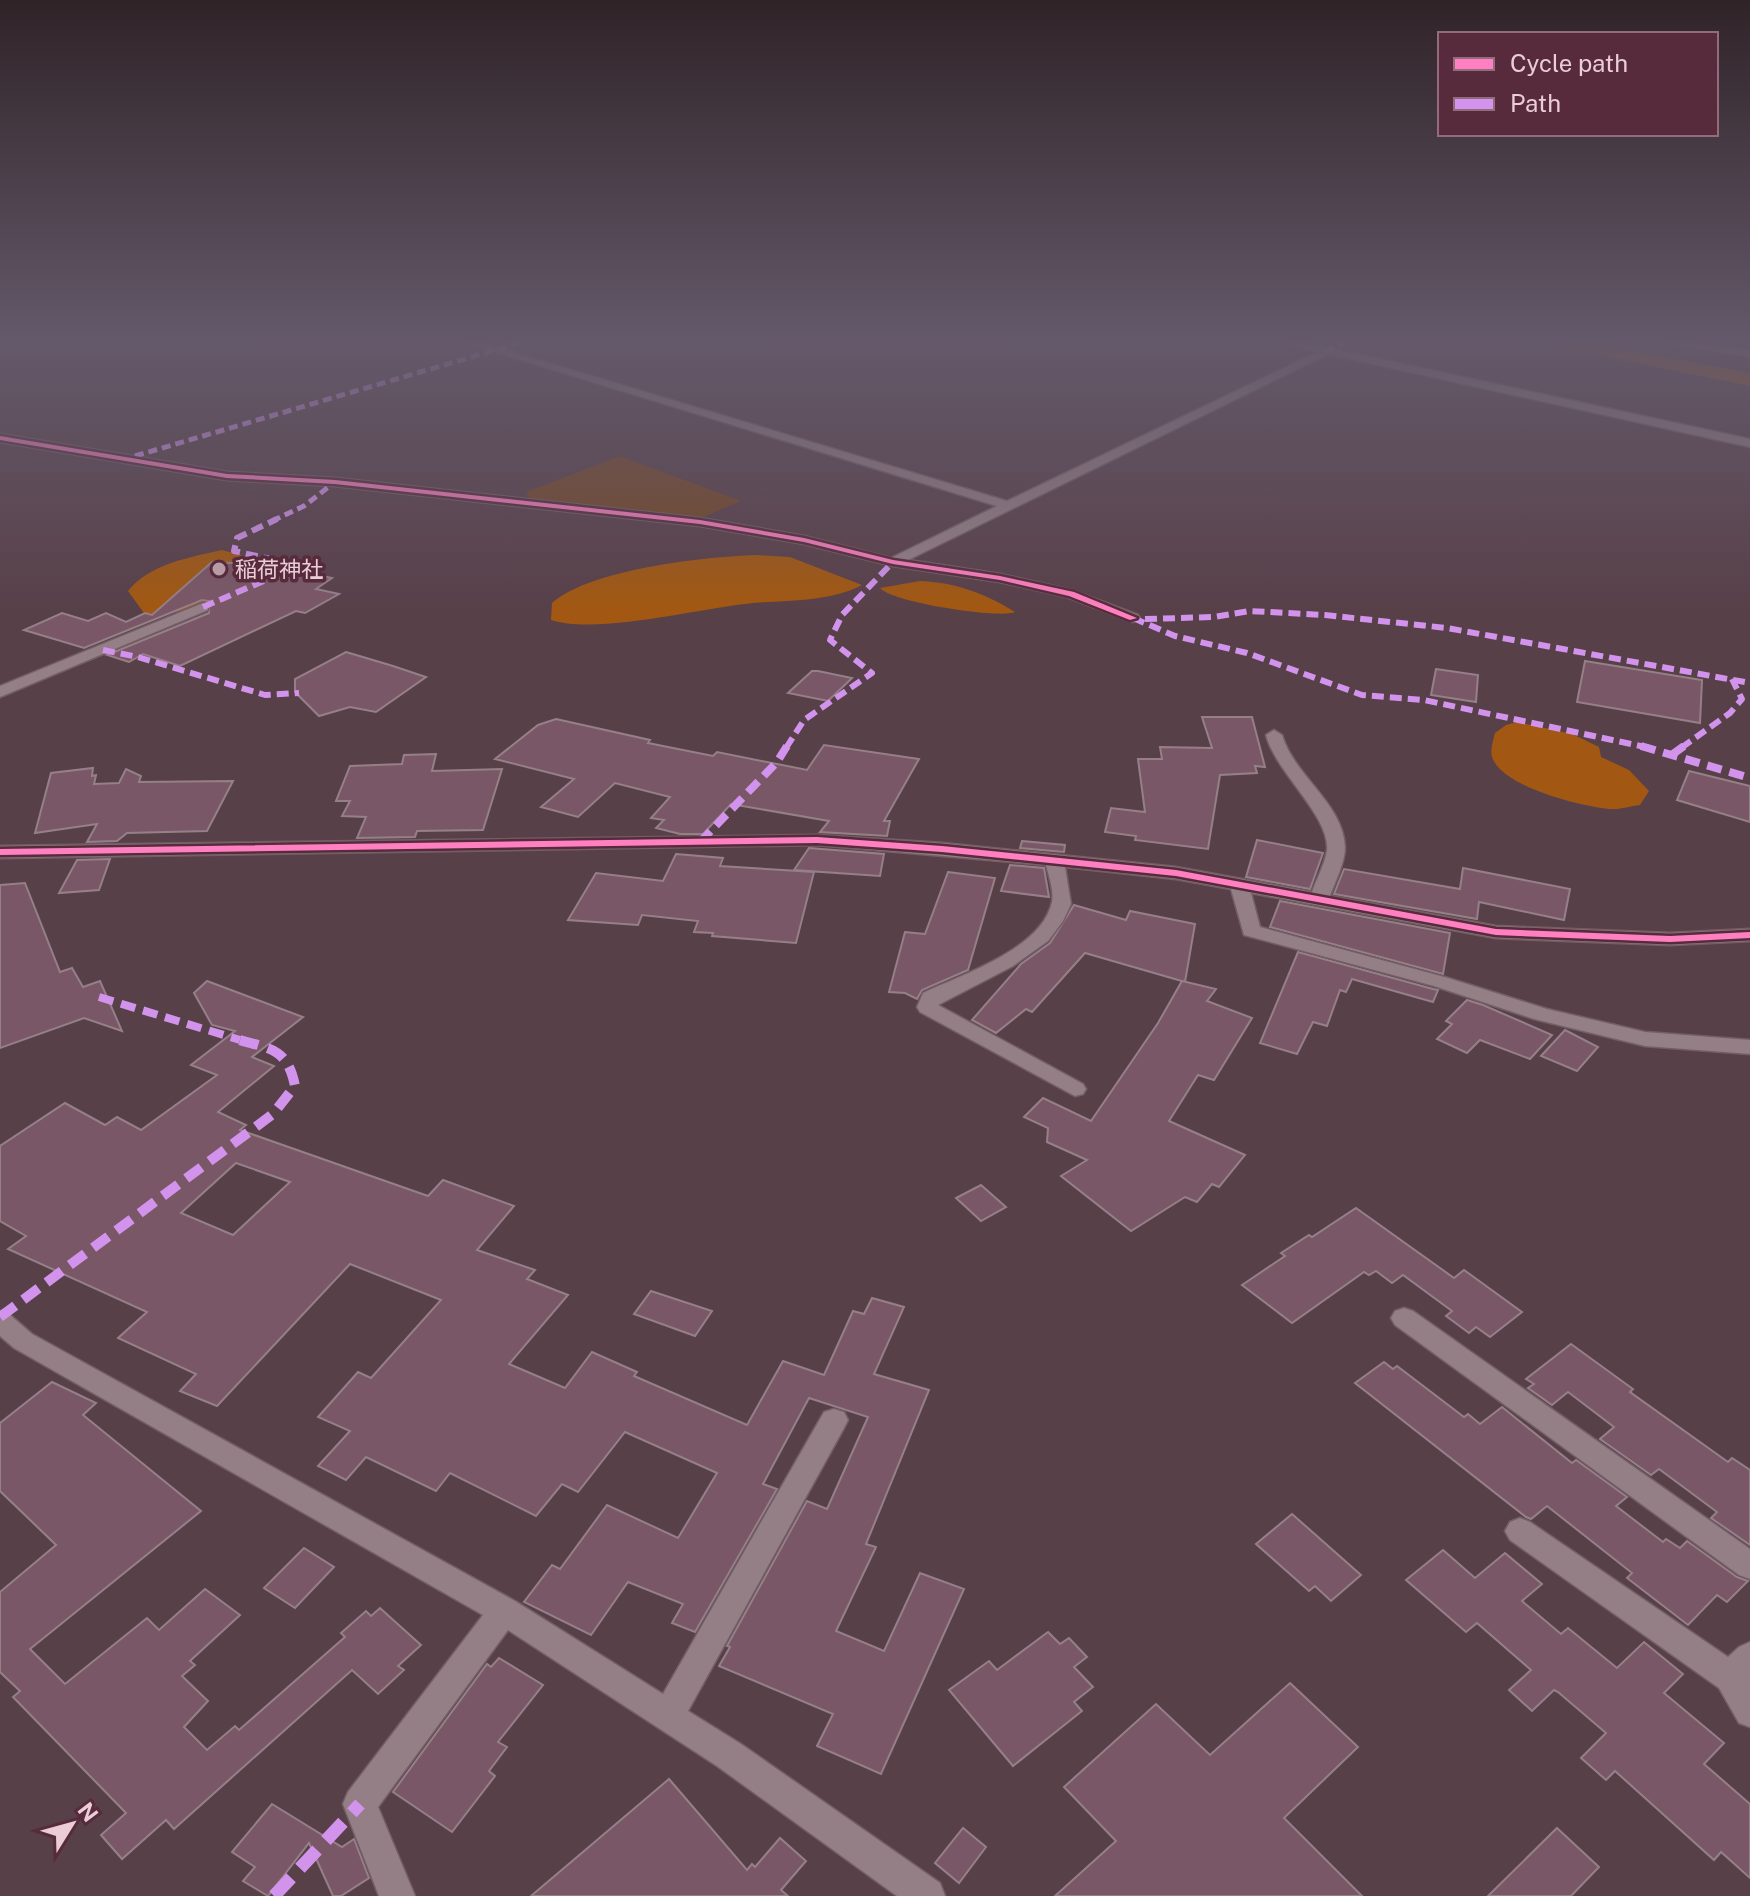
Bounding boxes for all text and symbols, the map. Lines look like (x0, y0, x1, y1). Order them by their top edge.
legend (1438, 32, 1718, 136)
text: Cycle path (1510, 49, 1628, 77)
text: Path (1510, 89, 1561, 117)
place label: 稲荷神社 (235, 556, 323, 582)
marker: 稲荷神社 (210, 560, 228, 578)
north arrow (32, 1784, 112, 1864)
text: N (72, 1797, 104, 1827)

